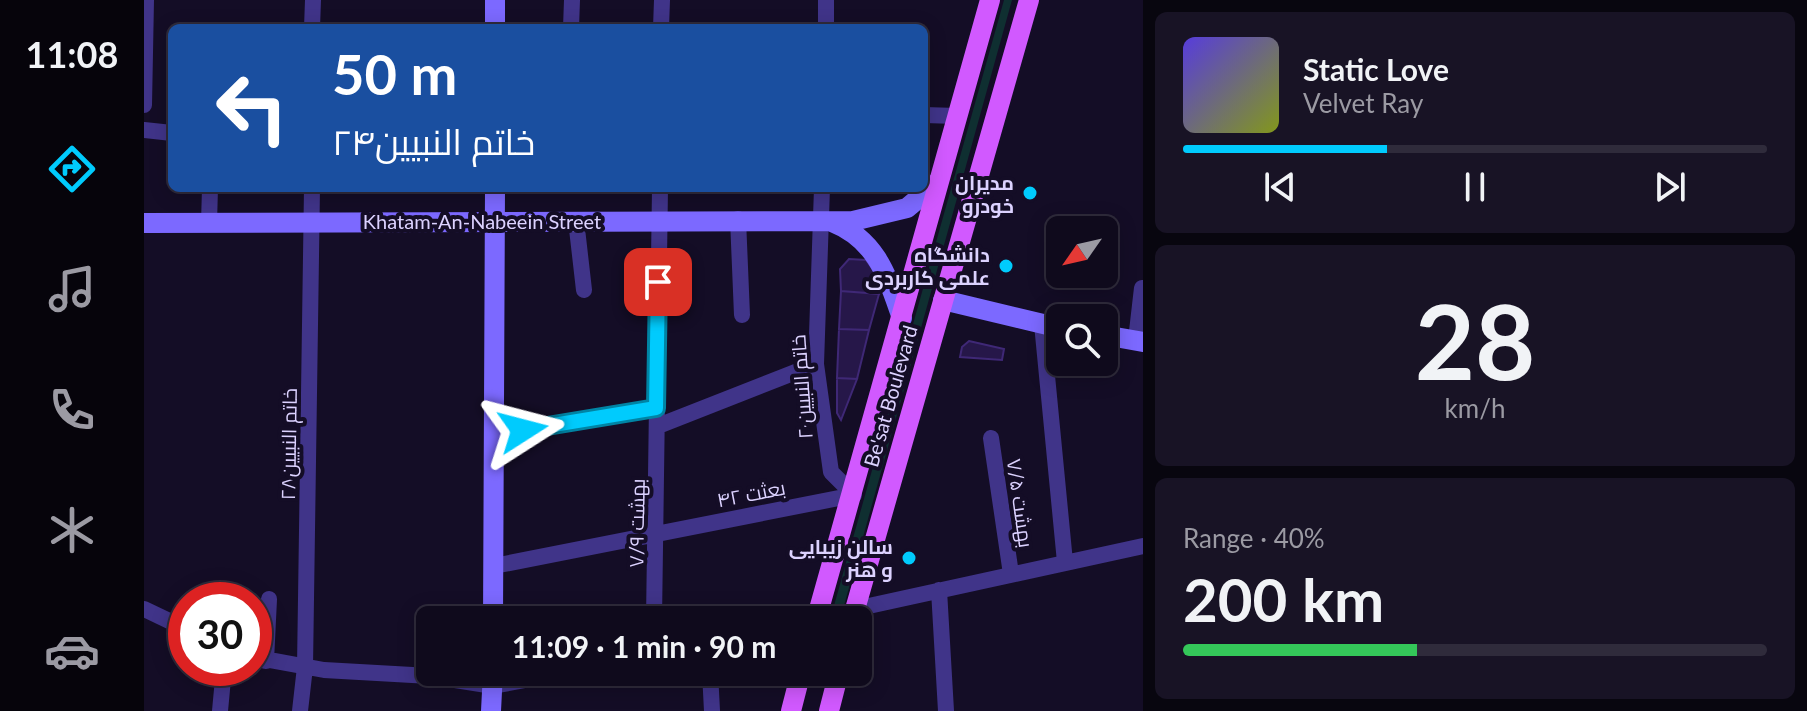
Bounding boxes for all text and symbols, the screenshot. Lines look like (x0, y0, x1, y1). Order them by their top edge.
text: 11:08 (26, 32, 118, 76)
text: 50 m (332, 40, 457, 107)
text: Static Love (1303, 51, 1449, 87)
icon: left (200, 56, 304, 160)
text: Velvet Ray (1303, 87, 1423, 119)
text: خاتم النبیین۲۴ (332, 119, 535, 163)
icon: directions (44, 141, 100, 197)
icon: previous (1258, 165, 1302, 209)
icon: pause (1453, 165, 1497, 209)
icon: next (1648, 165, 1692, 209)
place label: مدیران خودرو (955, 170, 1014, 218)
marker: مدیران خودرو (1021, 184, 1039, 202)
street label: Khatam-An-Nabeein Street (363, 209, 601, 233)
north arrow (1046, 216, 1118, 288)
map controls (1046, 216, 1118, 376)
place label: دانشگاه علمی کاربردی (865, 242, 990, 290)
pin (624, 248, 692, 316)
marker: دانشگاه علمی کاربردی (997, 257, 1015, 275)
icon: arrive (636, 260, 680, 304)
icon: music (44, 261, 100, 317)
text: 28 (1415, 277, 1535, 402)
button: search (1046, 304, 1118, 376)
street label: Be'sat Boulevard (858, 322, 922, 470)
street label: خاتم النبیین۲۰ (785, 334, 820, 440)
icon: phone (44, 382, 100, 438)
street label: خاتم النبیین۲۸ (275, 388, 304, 500)
position arrow (481, 388, 565, 472)
text: km/h (1445, 392, 1505, 424)
street label: بهشت ۷/۵ (1001, 457, 1039, 549)
street label: بعثت ۴۲ (715, 475, 787, 511)
street label: بهشت ۷/۹ (623, 478, 651, 568)
icon: climate (44, 502, 100, 558)
text: Range · 40% (1183, 522, 1325, 554)
place label: سالن زیبایی و هنر (789, 534, 893, 582)
marker: سالن زیبایی و هنر (900, 549, 918, 567)
text: 200 km (1183, 563, 1384, 635)
speed limit sign: 30 (168, 582, 272, 686)
icon: car (44, 623, 100, 679)
text: 11:09 · 1 min · 90 m (512, 628, 776, 664)

